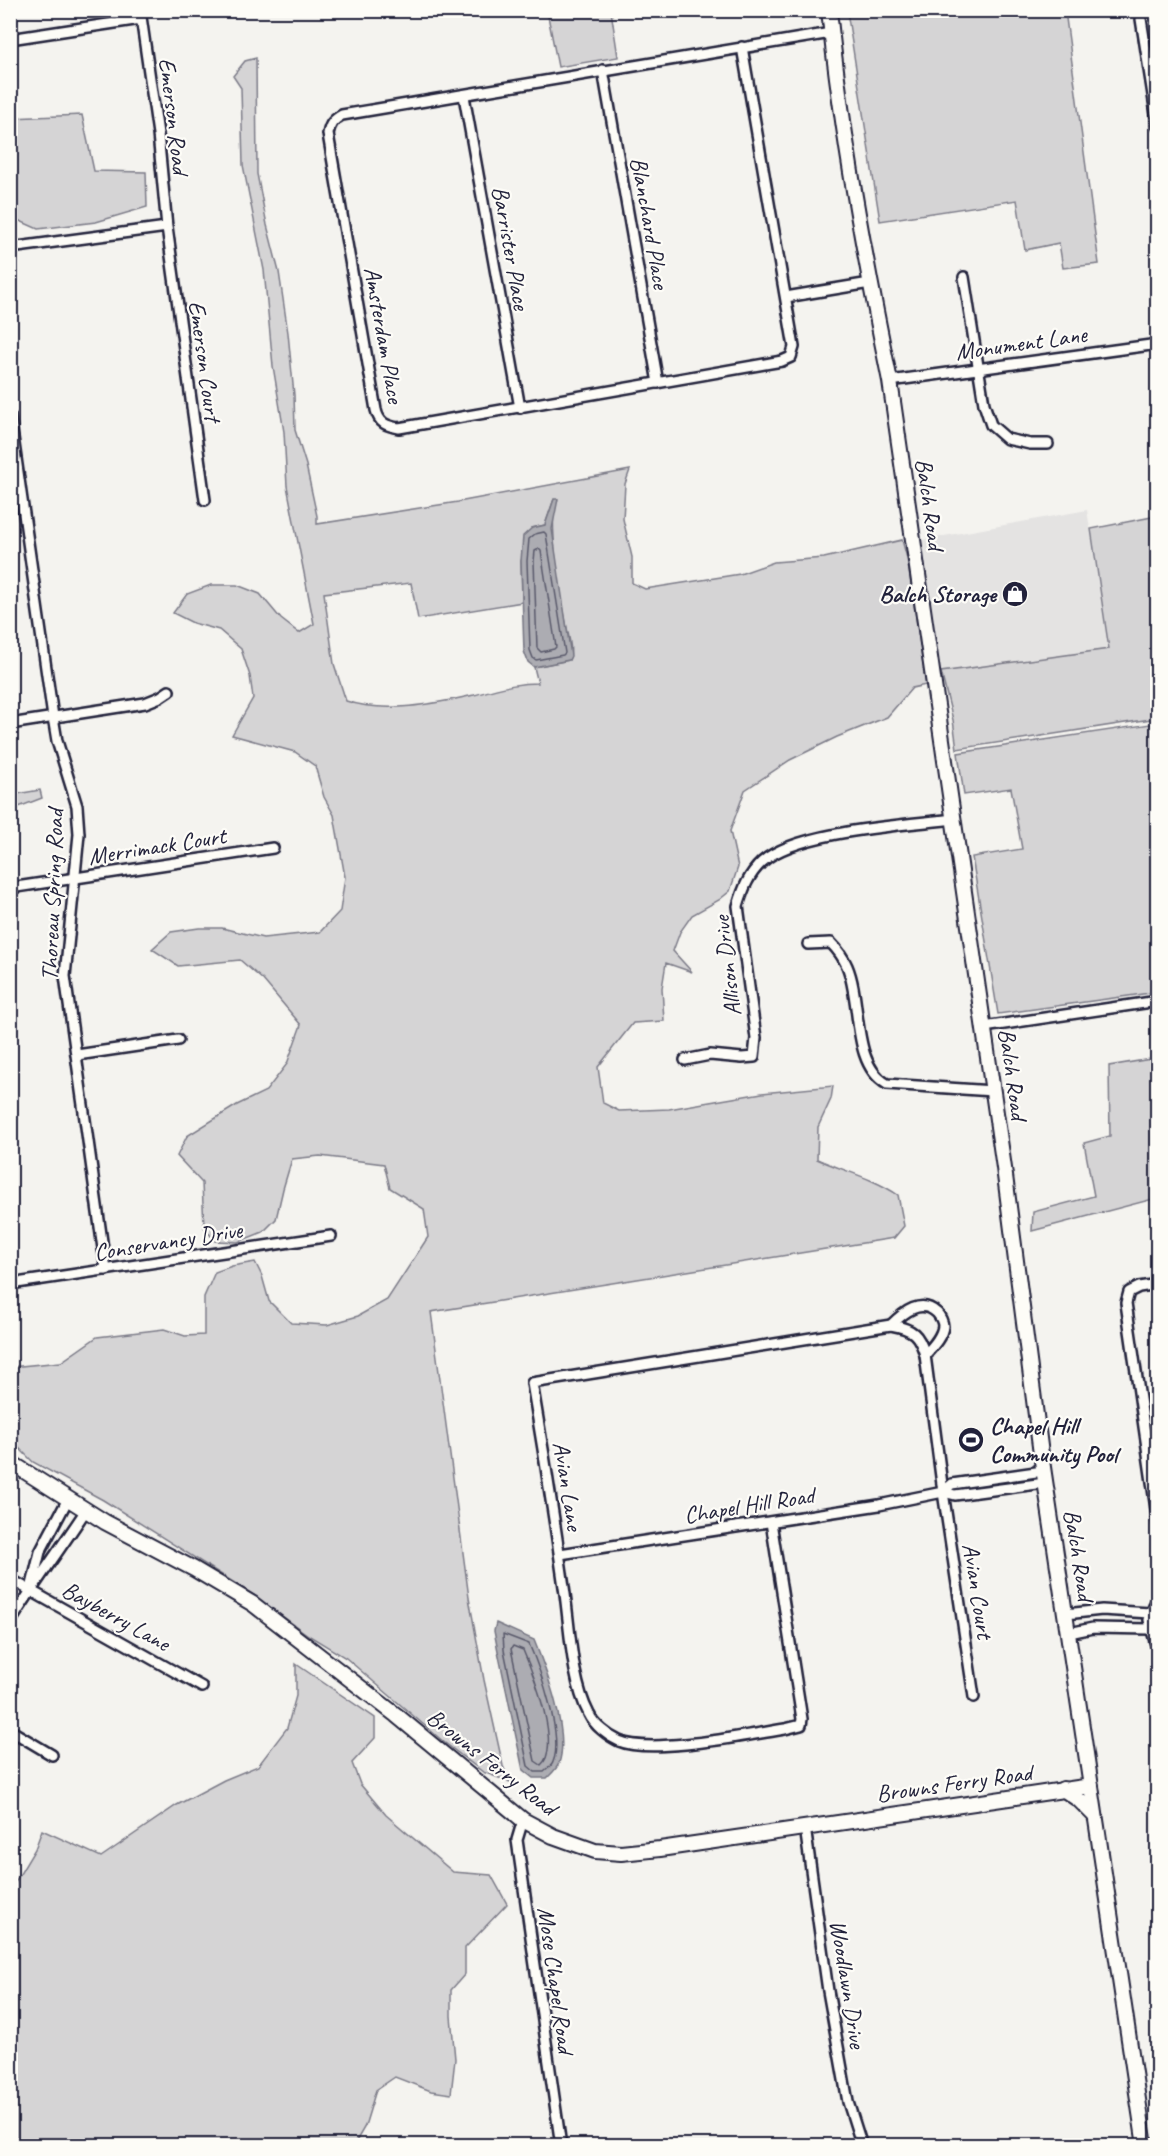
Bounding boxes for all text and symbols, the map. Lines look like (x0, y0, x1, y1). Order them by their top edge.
street label: Emerson Road (152, 56, 196, 179)
street label: Blanchard Place (624, 155, 677, 293)
street label: Barrister Place (485, 184, 537, 314)
street label: Amsterdam Place (357, 265, 411, 408)
street label: Emerson Court (182, 299, 229, 426)
street label: Monument Lane (954, 319, 1091, 367)
street label: Balch Road (909, 456, 952, 555)
place label: Balch Storage (879, 579, 998, 609)
shop icon: Balch Storage (1000, 579, 1030, 609)
street label: Thoreau Spring Road (34, 805, 70, 982)
street label: Merrimack Court (86, 820, 230, 872)
street label: Allison Drive (706, 912, 748, 1018)
street label: Balch Road (992, 1026, 1035, 1125)
street label: Conservancy Drive (92, 1214, 246, 1268)
place label: Chapel Hill Community Pool (990, 1411, 1122, 1469)
sports icon: Chapel Hill Community Pool (956, 1425, 986, 1455)
street label: Avian Lane (546, 1439, 590, 1535)
street label: Chapel Hill Road (682, 1479, 820, 1530)
street label: Balch Road (1057, 1507, 1102, 1606)
street label: Avian Court (956, 1541, 1001, 1643)
street label: Bayberry Lane (57, 1574, 177, 1659)
street label: Browns Ferry Road (421, 1702, 566, 1824)
street label: Browns Ferry Road (874, 1757, 1037, 1809)
street label: Mose Chapel Road (531, 1905, 582, 2059)
street label: Woodlawn Drive (823, 1918, 873, 2052)

